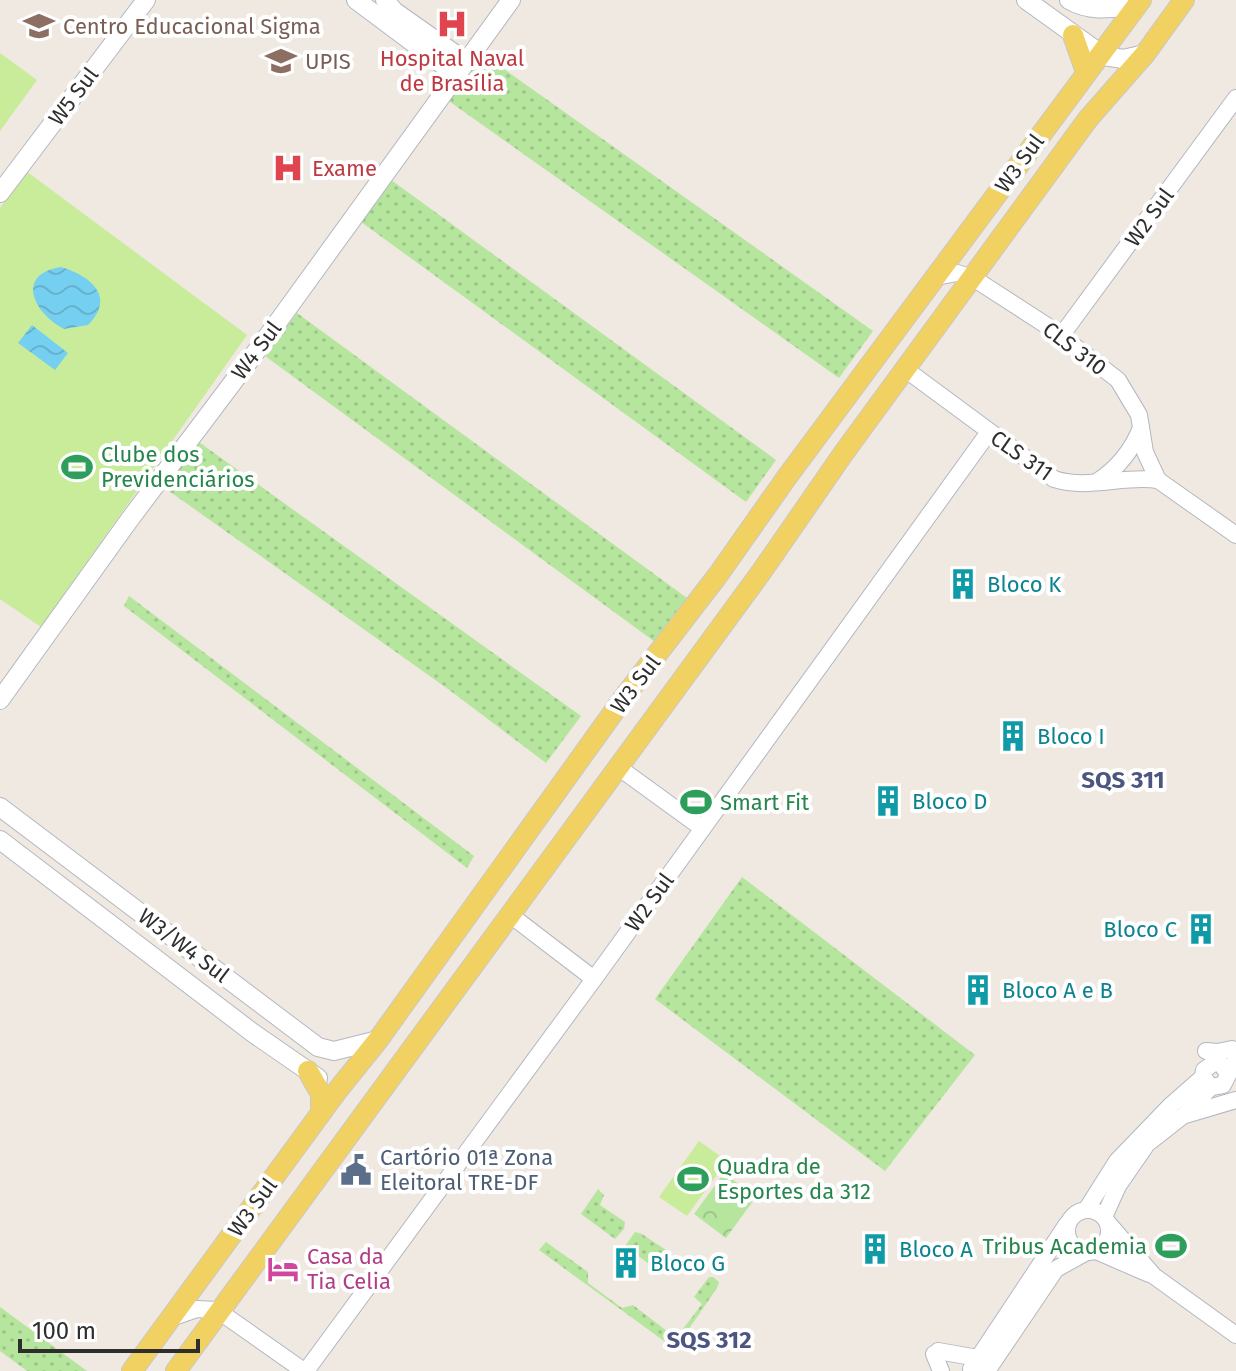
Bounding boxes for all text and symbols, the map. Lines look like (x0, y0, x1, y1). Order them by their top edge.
hospital icon: Hospital Naval de Brasília (435, 7, 469, 41)
school or university icon: Centro Educacional Sigma (22, 9, 56, 43)
place label: Centro Educacional Sigma (63, 13, 321, 40)
school or university icon: UPIS (264, 44, 298, 78)
place label: Hospital Naval de Brasília (380, 45, 524, 97)
place label: UPIS (305, 48, 351, 75)
street label: W5 Sul (43, 62, 104, 131)
street label: W3 Sul (989, 129, 1050, 198)
hospital icon: Exame (271, 151, 305, 185)
place label: Exame (312, 155, 377, 182)
street label: W2 Sul (1119, 183, 1180, 252)
street label: W4 Sul (226, 316, 287, 385)
street label: CLS 310 (1037, 316, 1112, 381)
street label: CLS 311 (985, 424, 1058, 487)
place label: Clube dos Previdenciários (101, 441, 255, 493)
sports icon: Clube dos Previdenciários (60, 450, 94, 484)
building icon: Bloco K (946, 567, 980, 601)
place label: Bloco K (987, 571, 1061, 598)
street label: W3 Sul (605, 650, 666, 719)
building icon: Bloco I (996, 719, 1030, 753)
place label: Bloco I (1037, 723, 1105, 750)
district label: SQS 311 (1081, 766, 1165, 794)
building icon: Bloco D (871, 784, 905, 818)
sports icon: Smart Fit (679, 785, 713, 819)
place label: Bloco D (912, 788, 987, 815)
place label: Smart Fit (720, 789, 809, 816)
street label: W2 Sul (619, 868, 680, 937)
street label: W3/W4 Sul (133, 902, 235, 988)
building icon: Bloco C (1184, 912, 1218, 946)
place label: Bloco C (1103, 916, 1177, 943)
building icon: Bloco A e B (961, 973, 995, 1007)
place label: Bloco A e B (1002, 977, 1113, 1004)
place label: Cartório 01ª Zona Eleitoral TRE-DF (380, 1144, 553, 1196)
public building icon: Cartório 01ª Zona Eleitoral TRE-DF (339, 1153, 373, 1187)
place label: Quadra de Esportes da 312 (717, 1153, 871, 1205)
sports icon: Quadra de Esportes da 312 (676, 1162, 710, 1196)
street label: W3 Sul (222, 1173, 283, 1242)
sports icon: Tribus Academia (1154, 1229, 1188, 1263)
building icon: Bloco A (858, 1232, 892, 1266)
place label: Tribus Academia (983, 1233, 1147, 1260)
place label: Bloco A (899, 1236, 973, 1263)
place label: Casa da Tia Celia (307, 1243, 391, 1295)
building icon: Bloco G (609, 1246, 643, 1280)
place label: Bloco G (650, 1250, 725, 1277)
hotel icon: Casa da Tia Celia (266, 1252, 300, 1286)
scale bar (20, 1303, 198, 1353)
text: 100 m (32, 1317, 96, 1345)
district label: SQS 312 (666, 1326, 752, 1354)

